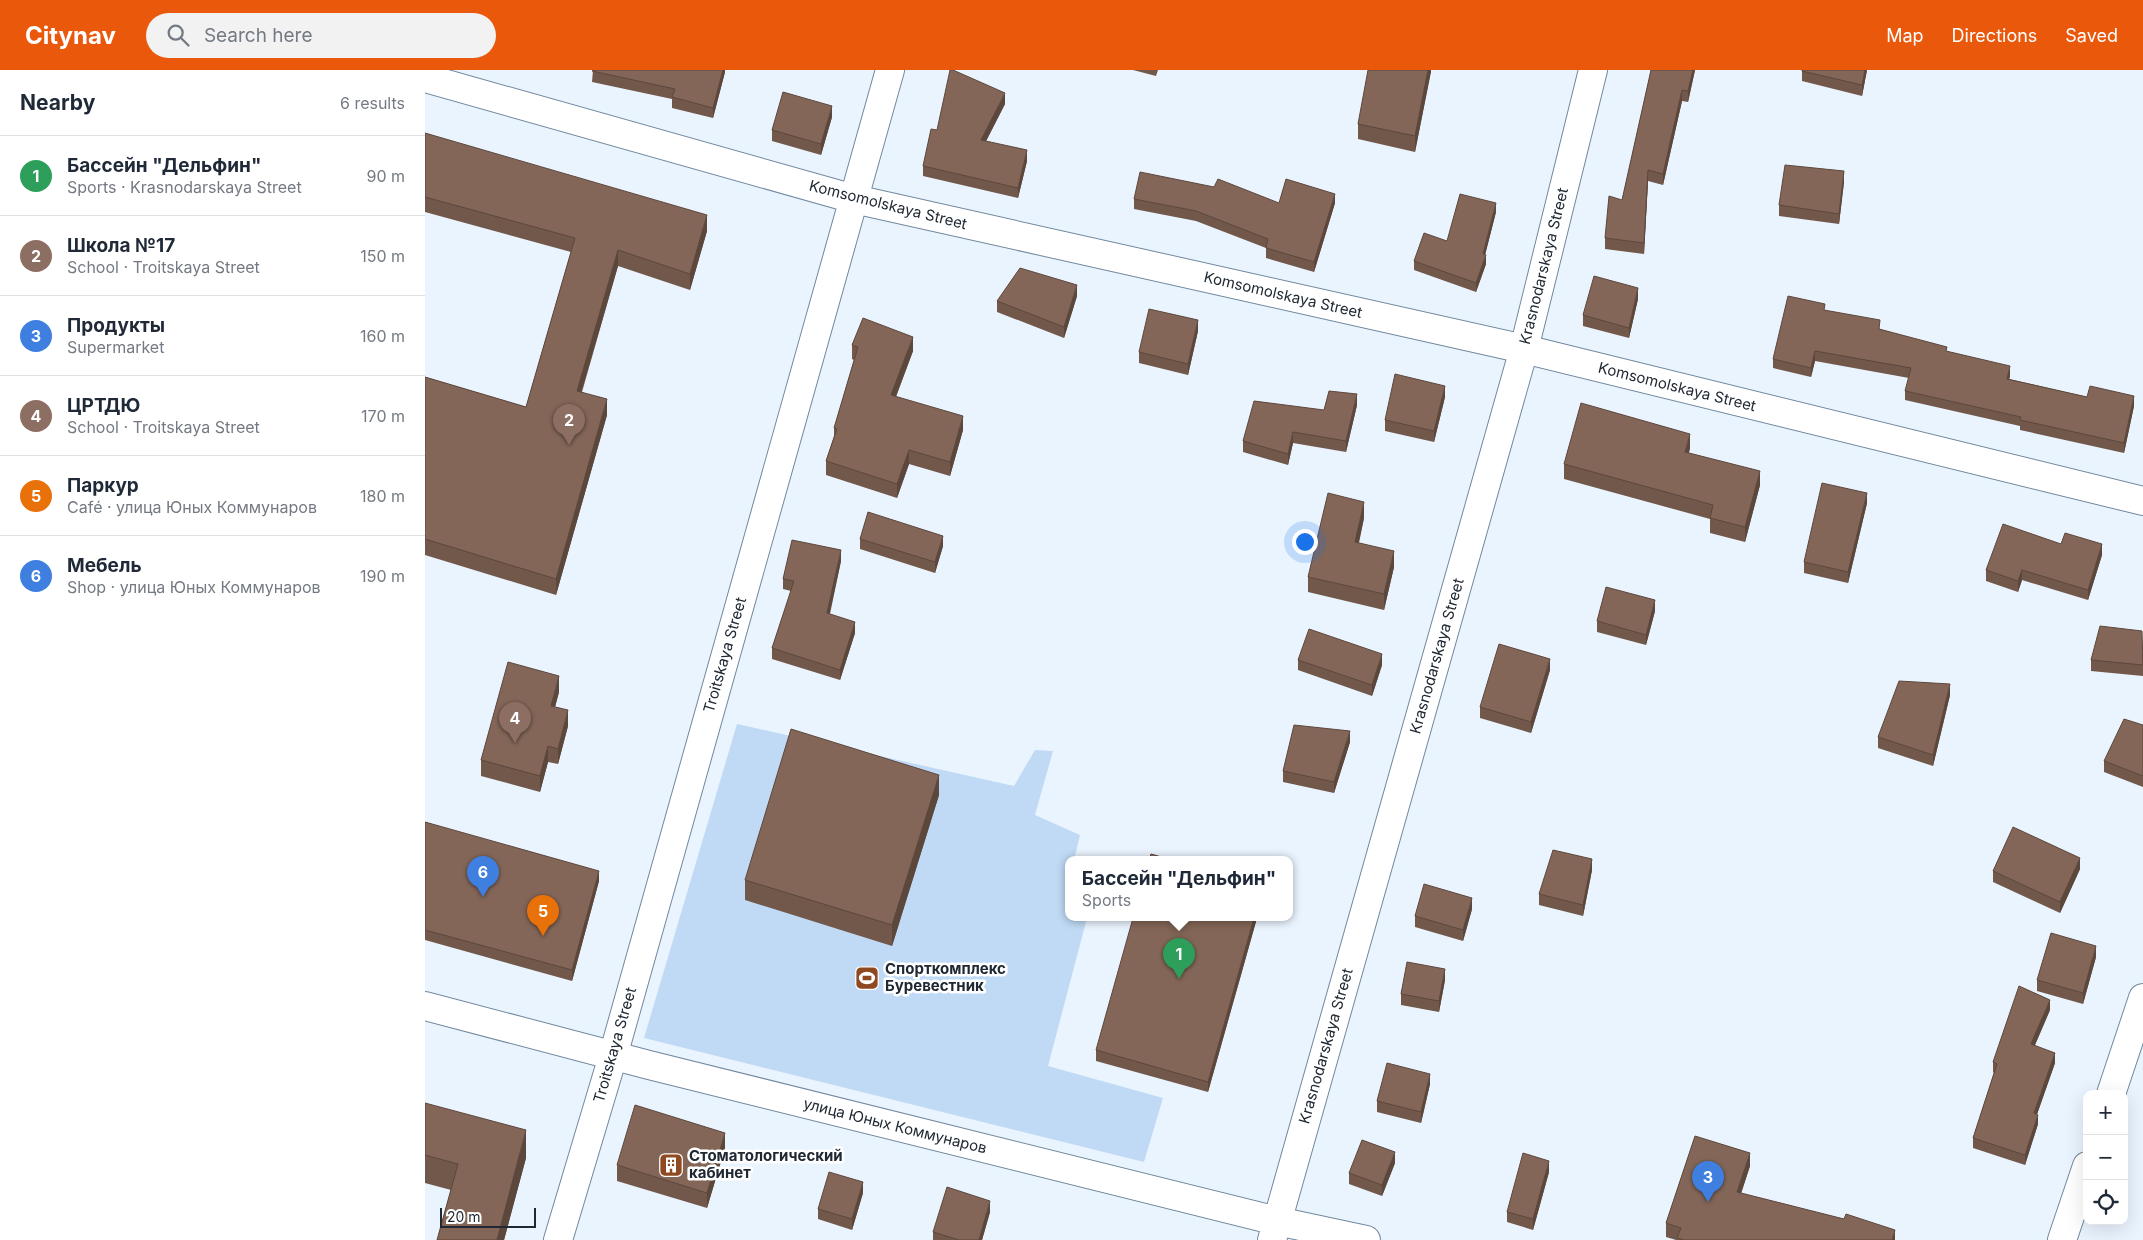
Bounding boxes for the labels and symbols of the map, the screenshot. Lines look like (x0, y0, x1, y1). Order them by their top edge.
street label: Komsomolskaya Street (807, 176, 969, 233)
street label: Krasnodarskaya Street (1515, 185, 1572, 346)
street label: Komsomolskaya Street (1202, 267, 1364, 322)
street label: Komsomolskaya Street (1596, 358, 1758, 415)
pin: 2 (553, 404, 585, 445)
your location (1292, 529, 1318, 555)
street label: Krasnodarskaya Street (1405, 576, 1468, 736)
street label: Troitskaya Street (699, 595, 750, 715)
pin: 4 (499, 702, 531, 743)
pin: 6 (467, 856, 499, 897)
pin: 5 (527, 895, 559, 936)
pin: 1 (1163, 938, 1195, 979)
place label: Cпорткомплекс Буревестник (885, 959, 1006, 995)
sports icon: Cпорткомплекс Буревестник (854, 965, 880, 991)
street label: Krasnodarskaya Street (1294, 966, 1357, 1126)
street label: Troitskaya Street (589, 985, 640, 1105)
street label: улица Юных Коммунаров (801, 1094, 989, 1158)
place label: Стоматологический кабинет (689, 1146, 843, 1182)
building icon: Стоматологический кабинет (658, 1152, 684, 1178)
pin: 3 (1692, 1161, 1724, 1202)
scale bar (440, 1205, 536, 1228)

